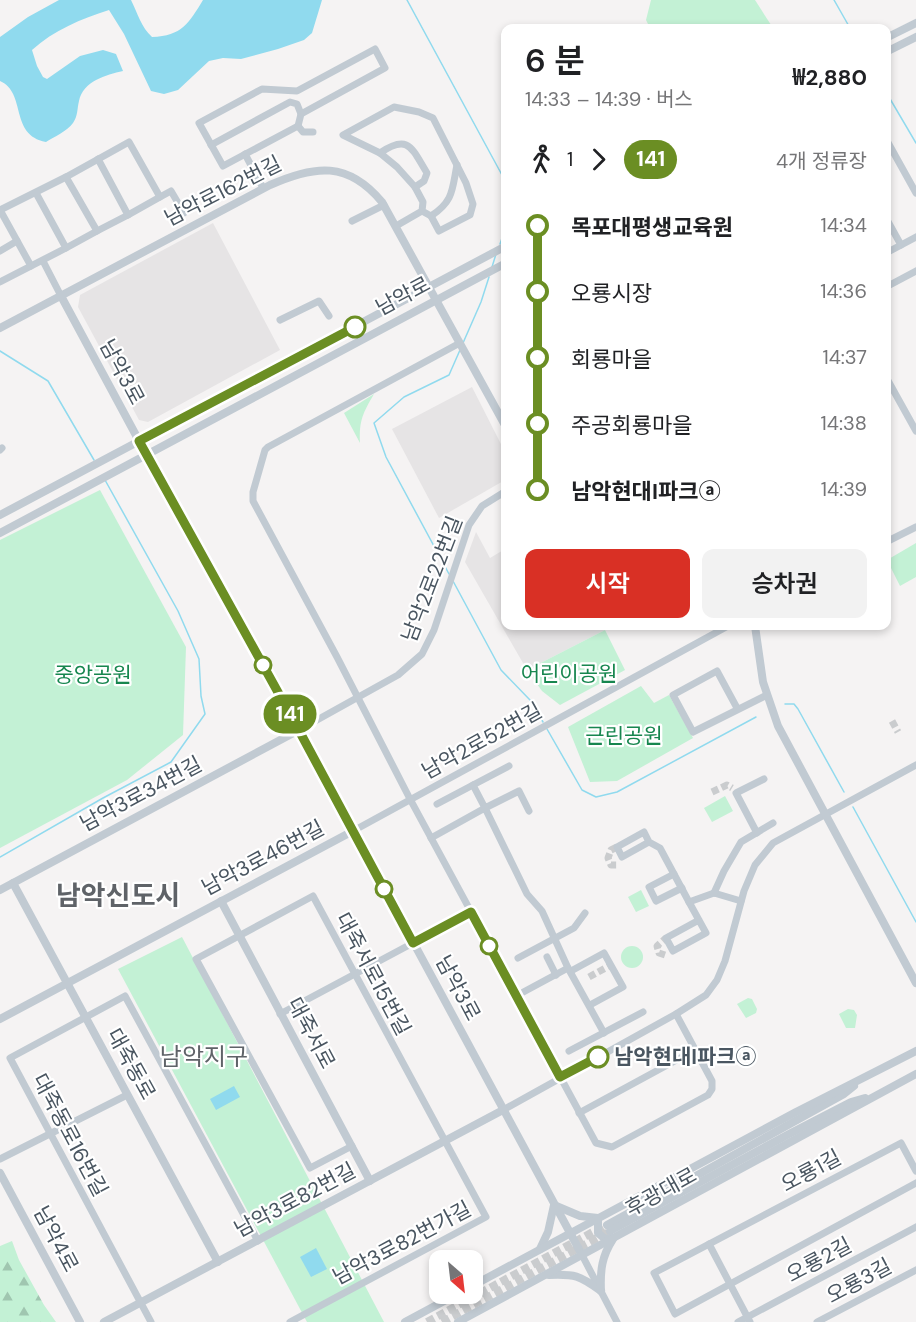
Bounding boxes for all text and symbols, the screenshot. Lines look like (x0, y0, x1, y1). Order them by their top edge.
text: 6 분 (525, 39, 584, 82)
text: ₩2,880 (793, 63, 867, 92)
text: 14:33 – 14:39 · 버스 (525, 86, 693, 112)
icon: walk (525, 143, 558, 176)
icon: forward (582, 143, 615, 176)
text: 141 (636, 145, 665, 173)
text: 1 (567, 146, 573, 172)
text: 4개 정류장 (776, 148, 867, 174)
street label: 남악로162번길 (160, 149, 286, 233)
text: 14:34 (821, 212, 867, 238)
text: 목포대평생교육원 (571, 213, 733, 242)
street label: 남악로 (371, 270, 435, 322)
text: 14:36 (820, 278, 867, 304)
text: 오룡시장 (571, 279, 652, 308)
unlabelled marker (344, 316, 366, 338)
street label: 남악3로 (93, 334, 151, 410)
text: 14:37 (822, 344, 867, 370)
text: 회룡마을 (571, 345, 652, 374)
text: 14:38 (821, 410, 867, 436)
text: 주공회룡마을 (571, 411, 692, 440)
text: 14:39 (821, 476, 867, 502)
text: 남악현대I파크ⓐ (571, 477, 720, 506)
street label: 남악2로22번길 (395, 512, 469, 646)
button: 시작 (525, 549, 690, 618)
button: 승차권 (702, 549, 867, 618)
unlabelled marker (254, 656, 272, 674)
park label: 어린이공원 (521, 660, 617, 688)
park label: 중앙공원 (54, 661, 132, 689)
line badge: 141 (256, 694, 324, 734)
street label: 남악2로52번길 (417, 696, 547, 786)
text: 141 (276, 700, 304, 728)
park label: 근린공원 (585, 722, 663, 750)
street label: 남악3로34번길 (75, 750, 207, 838)
street label: 남악3로46번길 (197, 814, 329, 902)
district label: 남악신도시 (56, 878, 180, 913)
unlabelled marker (375, 880, 393, 898)
street label: 대죽서로15번길 (329, 908, 417, 1040)
unlabelled marker (480, 937, 498, 955)
street label: 남악3로 (429, 950, 487, 1026)
street label: 대죽서로 (280, 992, 342, 1074)
street label: 대죽동로 (100, 1023, 162, 1105)
district label: 남악지구 (160, 1041, 248, 1072)
place label: 남악현대I파크ⓐ (614, 1043, 757, 1071)
marker: 남악현대I파크ⓐ (587, 1046, 609, 1068)
street label: 대죽동로16번길 (26, 1069, 114, 1201)
street label: 오룡1길 (776, 1143, 846, 1199)
street label: 남악3로82번길 (229, 1156, 361, 1244)
street label: 후광대로 (620, 1161, 702, 1223)
street label: 남악3로82번가길 (328, 1195, 476, 1291)
street label: 남악4로 (27, 1201, 85, 1277)
street label: 오룡2길 (781, 1231, 857, 1289)
north arrow (429, 1250, 483, 1304)
map controls (429, 1250, 483, 1304)
street label: 오룡3길 (821, 1252, 897, 1310)

